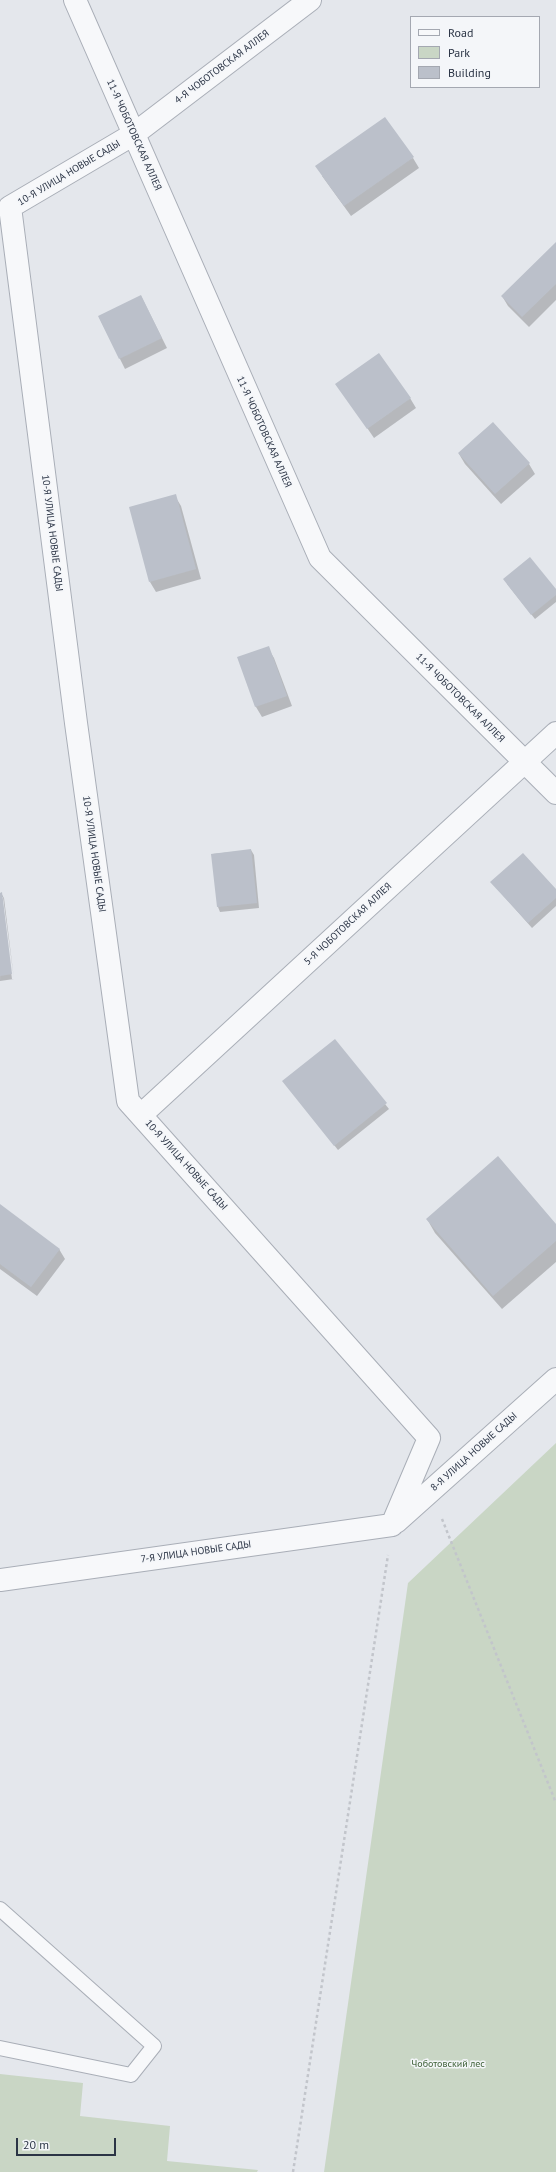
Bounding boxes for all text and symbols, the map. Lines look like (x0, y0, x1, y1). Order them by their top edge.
legend (410, 16, 540, 88)
text: Road (448, 25, 473, 40)
street label: 4-Я ЧОБОТОВСКАЯ АЛЛЕЯ (172, 28, 272, 106)
text: Park (448, 45, 470, 60)
text: Building (448, 65, 491, 80)
street label: 11-Я ЧОБОТОВСКАЯ АЛЛЕЯ (104, 77, 164, 193)
street label: 10-Я УЛИЦА НОВЫЕ САДЫ (16, 138, 122, 208)
street label: 11-Я ЧОБОТОВСКАЯ АЛЛЕЯ (234, 374, 294, 490)
street label: 10-Я УЛИЦА НОВЫЕ САДЫ (39, 474, 65, 592)
street label: 11-Я ЧОБОТОВСКАЯ АЛЛЕЯ (413, 651, 507, 745)
street label: 10-Я УЛИЦА НОВЫЕ САДЫ (80, 795, 108, 913)
street label: 5-Я ЧОБОТОВСКАЯ АЛЛЕЯ (302, 880, 394, 968)
street label: 10-Я УЛИЦА НОВЫЕ САДЫ (142, 1117, 230, 1213)
street label: 8-Я УЛИЦА НОВЫЕ САДЫ (428, 1410, 520, 1494)
street label: 7-Я УЛИЦА НОВЫЕ САДЫ (140, 1538, 252, 1566)
park label: Чоботовский лес (411, 2058, 485, 2070)
scale bar (18, 2130, 118, 2156)
text: 20 m (23, 2137, 49, 2152)

